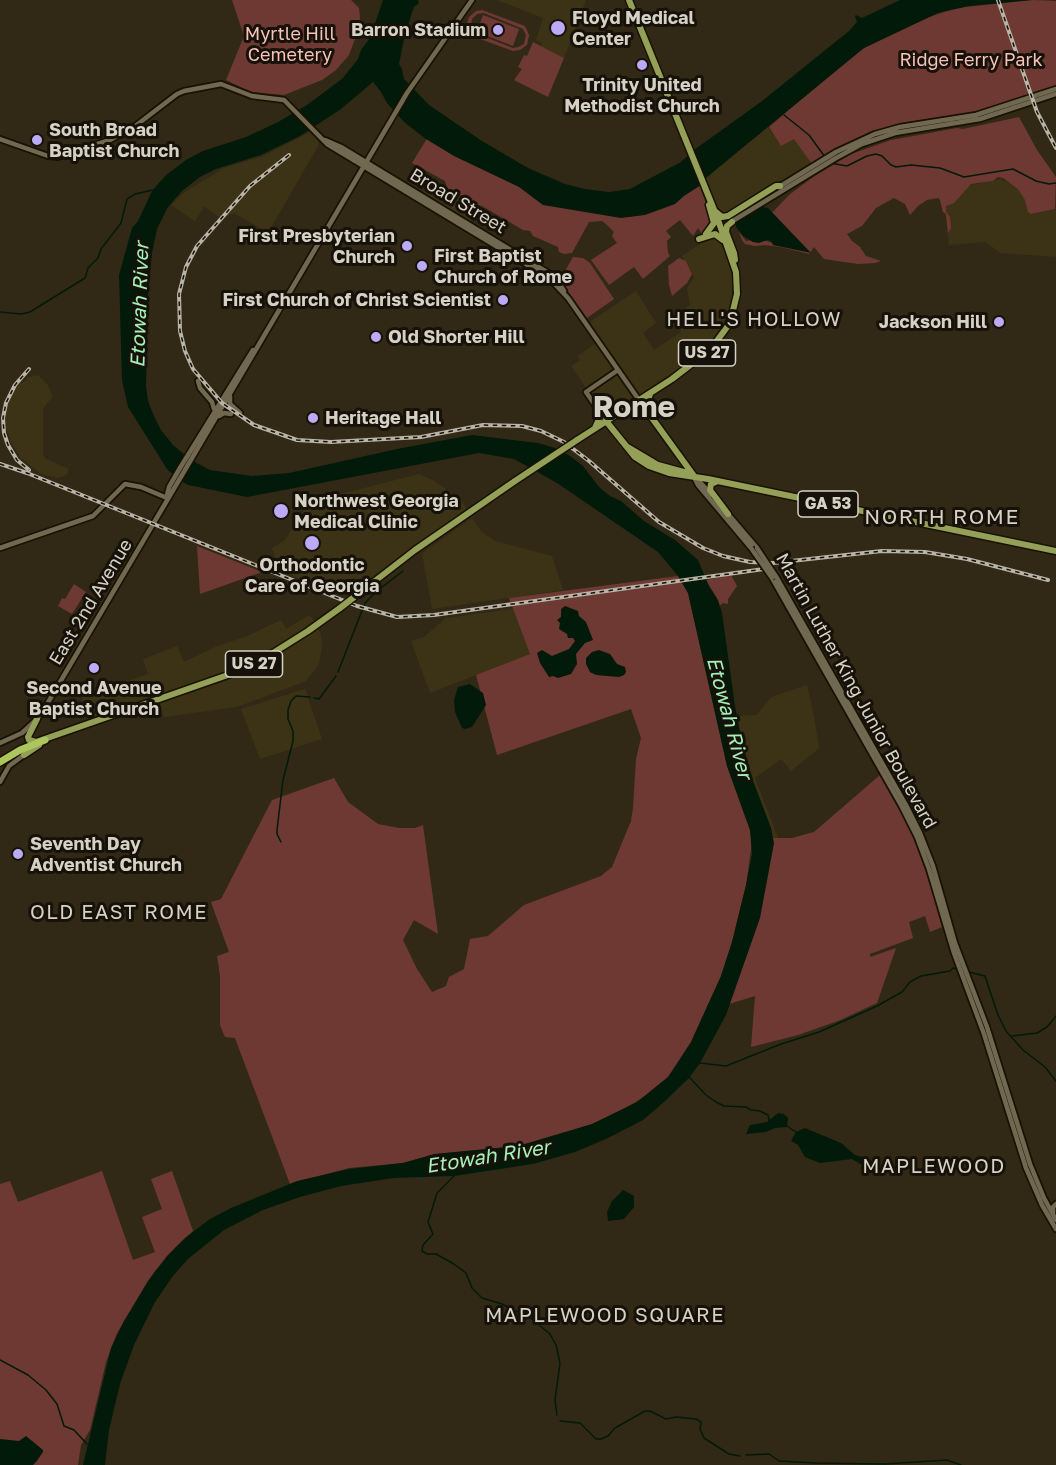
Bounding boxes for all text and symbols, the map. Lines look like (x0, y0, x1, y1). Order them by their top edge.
place label: Floyd Medical Center (572, 7, 695, 50)
place label: Barron Stadium (351, 19, 486, 41)
marker: Floyd Medical Center (549, 19, 567, 37)
park label: Myrtle Hill Cemetery (245, 23, 335, 66)
marker: Barron Stadium (491, 23, 505, 37)
park label: Ridge Ferry Park (899, 49, 1043, 71)
marker: Trinity United Methodist Church (635, 58, 649, 72)
place label: Trinity United Methodist Church (564, 74, 720, 116)
place label: South Broad Baptist Church (49, 119, 179, 162)
marker: South Broad Baptist Church (30, 133, 44, 147)
street label: Broad Street (406, 164, 510, 238)
place label: First Presbyterian Church (238, 225, 395, 268)
marker: First Presbyterian Church (400, 239, 414, 253)
water label: Etowah River (126, 242, 154, 368)
place label: First Baptist Church of Rome (434, 245, 572, 288)
marker: First Baptist Church of Rome (415, 259, 429, 273)
place label: First Church of Christ Scientist (223, 289, 491, 311)
marker: First Church of Christ Scientist (496, 293, 510, 307)
district label: HELL'S HOLLOW (666, 308, 842, 332)
place label: Jackson Hill (879, 311, 987, 333)
marker: Jackson Hill (992, 315, 1006, 329)
place label: Old Shorter Hill (388, 326, 525, 348)
marker: Old Shorter Hill (369, 330, 383, 344)
road number: US 27 (678, 340, 736, 366)
district label: Rome (593, 389, 675, 425)
place label: Heritage Hall (325, 407, 441, 429)
marker: Heritage Hall (306, 411, 320, 425)
place label: Northwest Georgia Medical Clinic (294, 490, 459, 532)
road number: GA 53 (798, 491, 858, 517)
marker: Northwest Georgia Medical Clinic (272, 502, 290, 520)
district label: NORTH ROME (864, 504, 1020, 530)
marker: Orthodontic Care of Georgia (303, 534, 321, 552)
street label: East 2nd Avenue (45, 535, 137, 669)
street label: Martin Luther King Junior Boulevard (771, 549, 941, 833)
place label: Orthodontic Care of Georgia (245, 554, 379, 596)
road number: US 27 (226, 651, 282, 677)
water label: Etowah River (701, 654, 757, 782)
marker: Second Avenue Baptist Church (87, 661, 101, 675)
place label: Second Avenue Baptist Church (26, 677, 162, 720)
place label: Seventh Day Adventist Church (30, 833, 182, 876)
marker: Seventh Day Adventist Church (11, 847, 25, 861)
district label: OLD EAST ROME (30, 901, 208, 925)
water label: Etowah River (424, 1135, 552, 1179)
district label: MAPLEWOOD (862, 1155, 1006, 1179)
district label: MAPLEWOOD SQUARE (485, 1304, 725, 1328)

